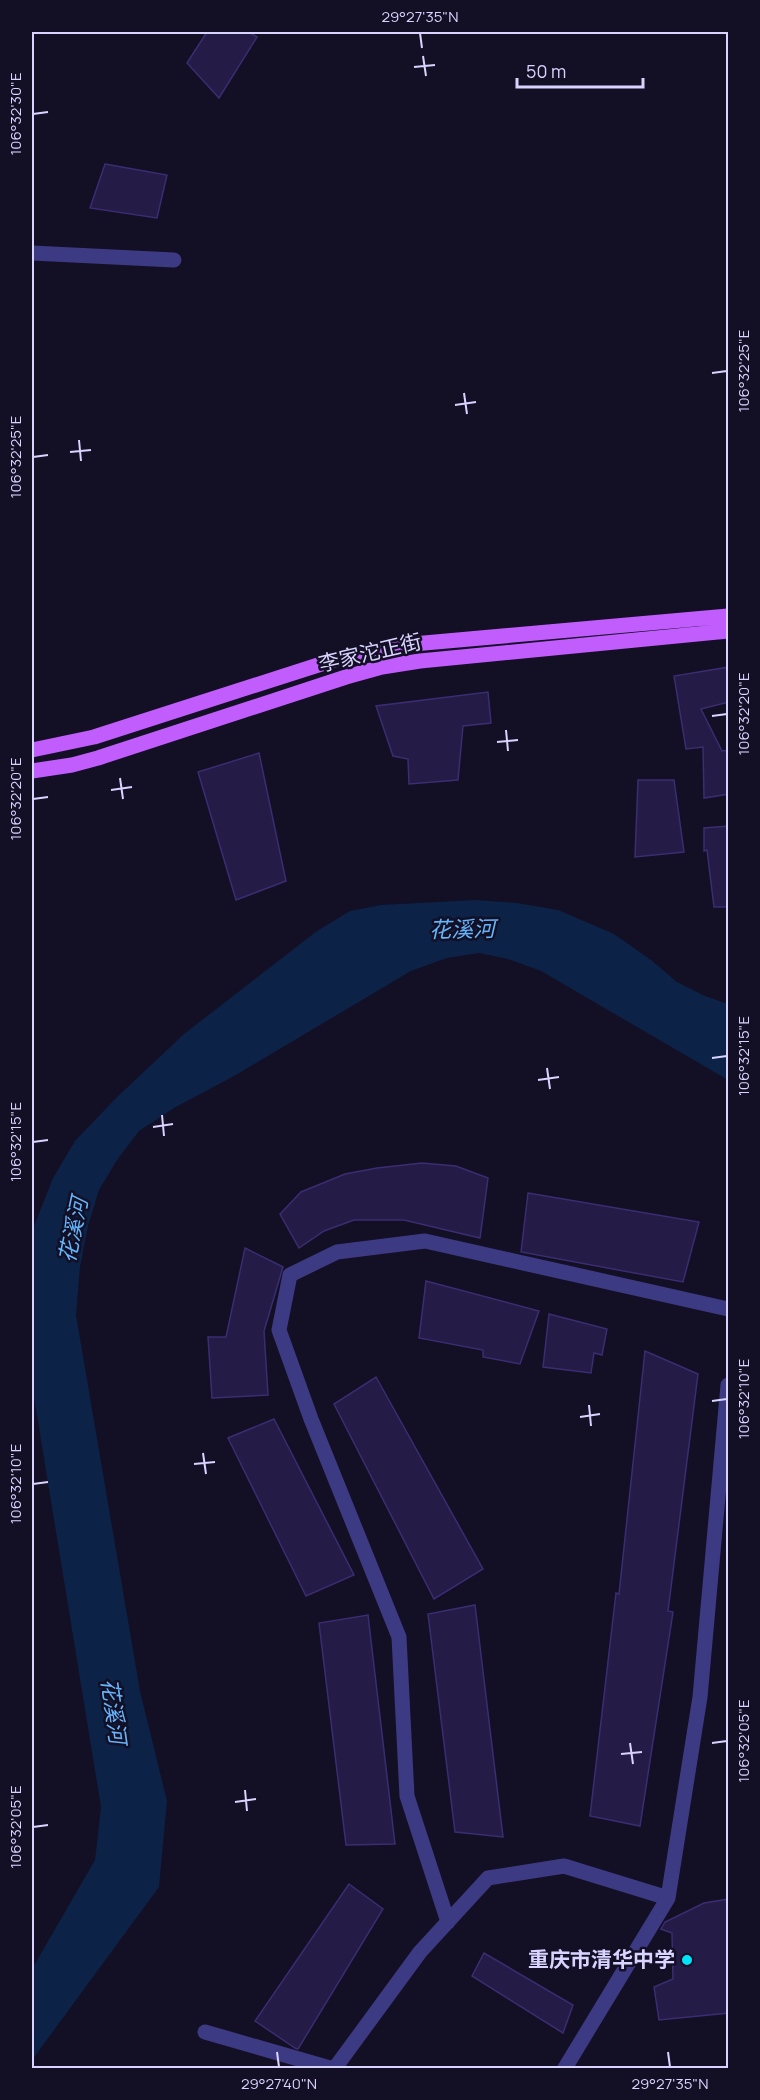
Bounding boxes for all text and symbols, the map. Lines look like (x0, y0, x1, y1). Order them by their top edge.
text: 29°27'35"N (382, 6, 459, 27)
scale bar (517, 51, 643, 89)
text: 50 m (526, 59, 566, 83)
text: 106°32'30"E (5, 73, 26, 155)
text: 106°32'25"E (733, 330, 754, 412)
text: 106°32'25"E (5, 416, 26, 498)
street label: 李家沱正街 (315, 627, 424, 677)
text: 106°32'20"E (733, 672, 754, 756)
text: 106°32'20"E (5, 757, 26, 841)
water label: 花溪河 (429, 913, 499, 945)
text: 106°32'15"E (733, 1016, 754, 1096)
text: 106°32'15"E (5, 1102, 26, 1182)
water label: 花溪河 (51, 1191, 95, 1265)
text: 106°32'10"E (733, 1359, 754, 1439)
text: 106°32'10"E (5, 1444, 26, 1524)
water label: 花溪河 (95, 1676, 134, 1750)
text: 106°32'05"E (733, 1699, 754, 1783)
text: 106°32'05"E (5, 1785, 26, 1869)
place label: 重庆市清华中学 (528, 1945, 675, 1973)
marker: 重庆市清华中学 (680, 1953, 694, 1967)
text: 29°27'40"N (241, 2073, 317, 2094)
text: 29°27'35"N (632, 2073, 709, 2094)

